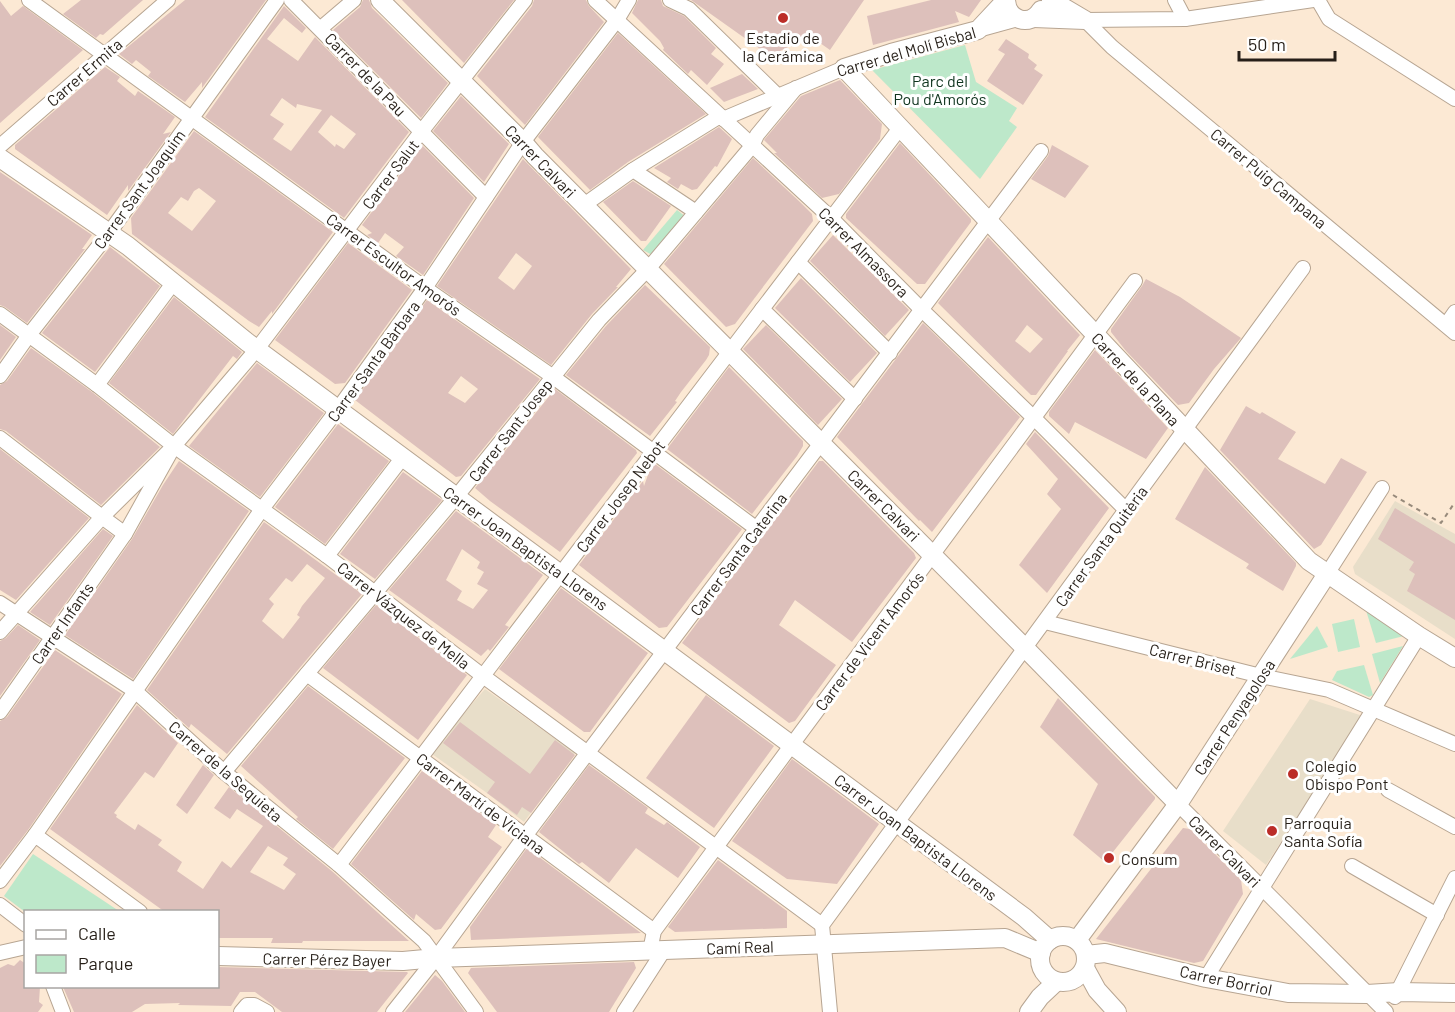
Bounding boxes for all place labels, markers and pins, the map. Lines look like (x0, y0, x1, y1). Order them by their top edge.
marker: Estadio de la Cerámica (776, 11, 790, 25)
place label: Estadio de la Cerámica (742, 28, 824, 65)
place label: Colegio Obispo Pont (1305, 756, 1388, 793)
marker: Colegio Obispo Pont (1286, 767, 1300, 781)
place label: Parroquia Santa Sofía (1284, 813, 1363, 850)
marker: Parroquia Santa Sofía (1265, 824, 1279, 838)
place label: Consum (1121, 849, 1178, 868)
marker: Consum (1102, 851, 1116, 865)

